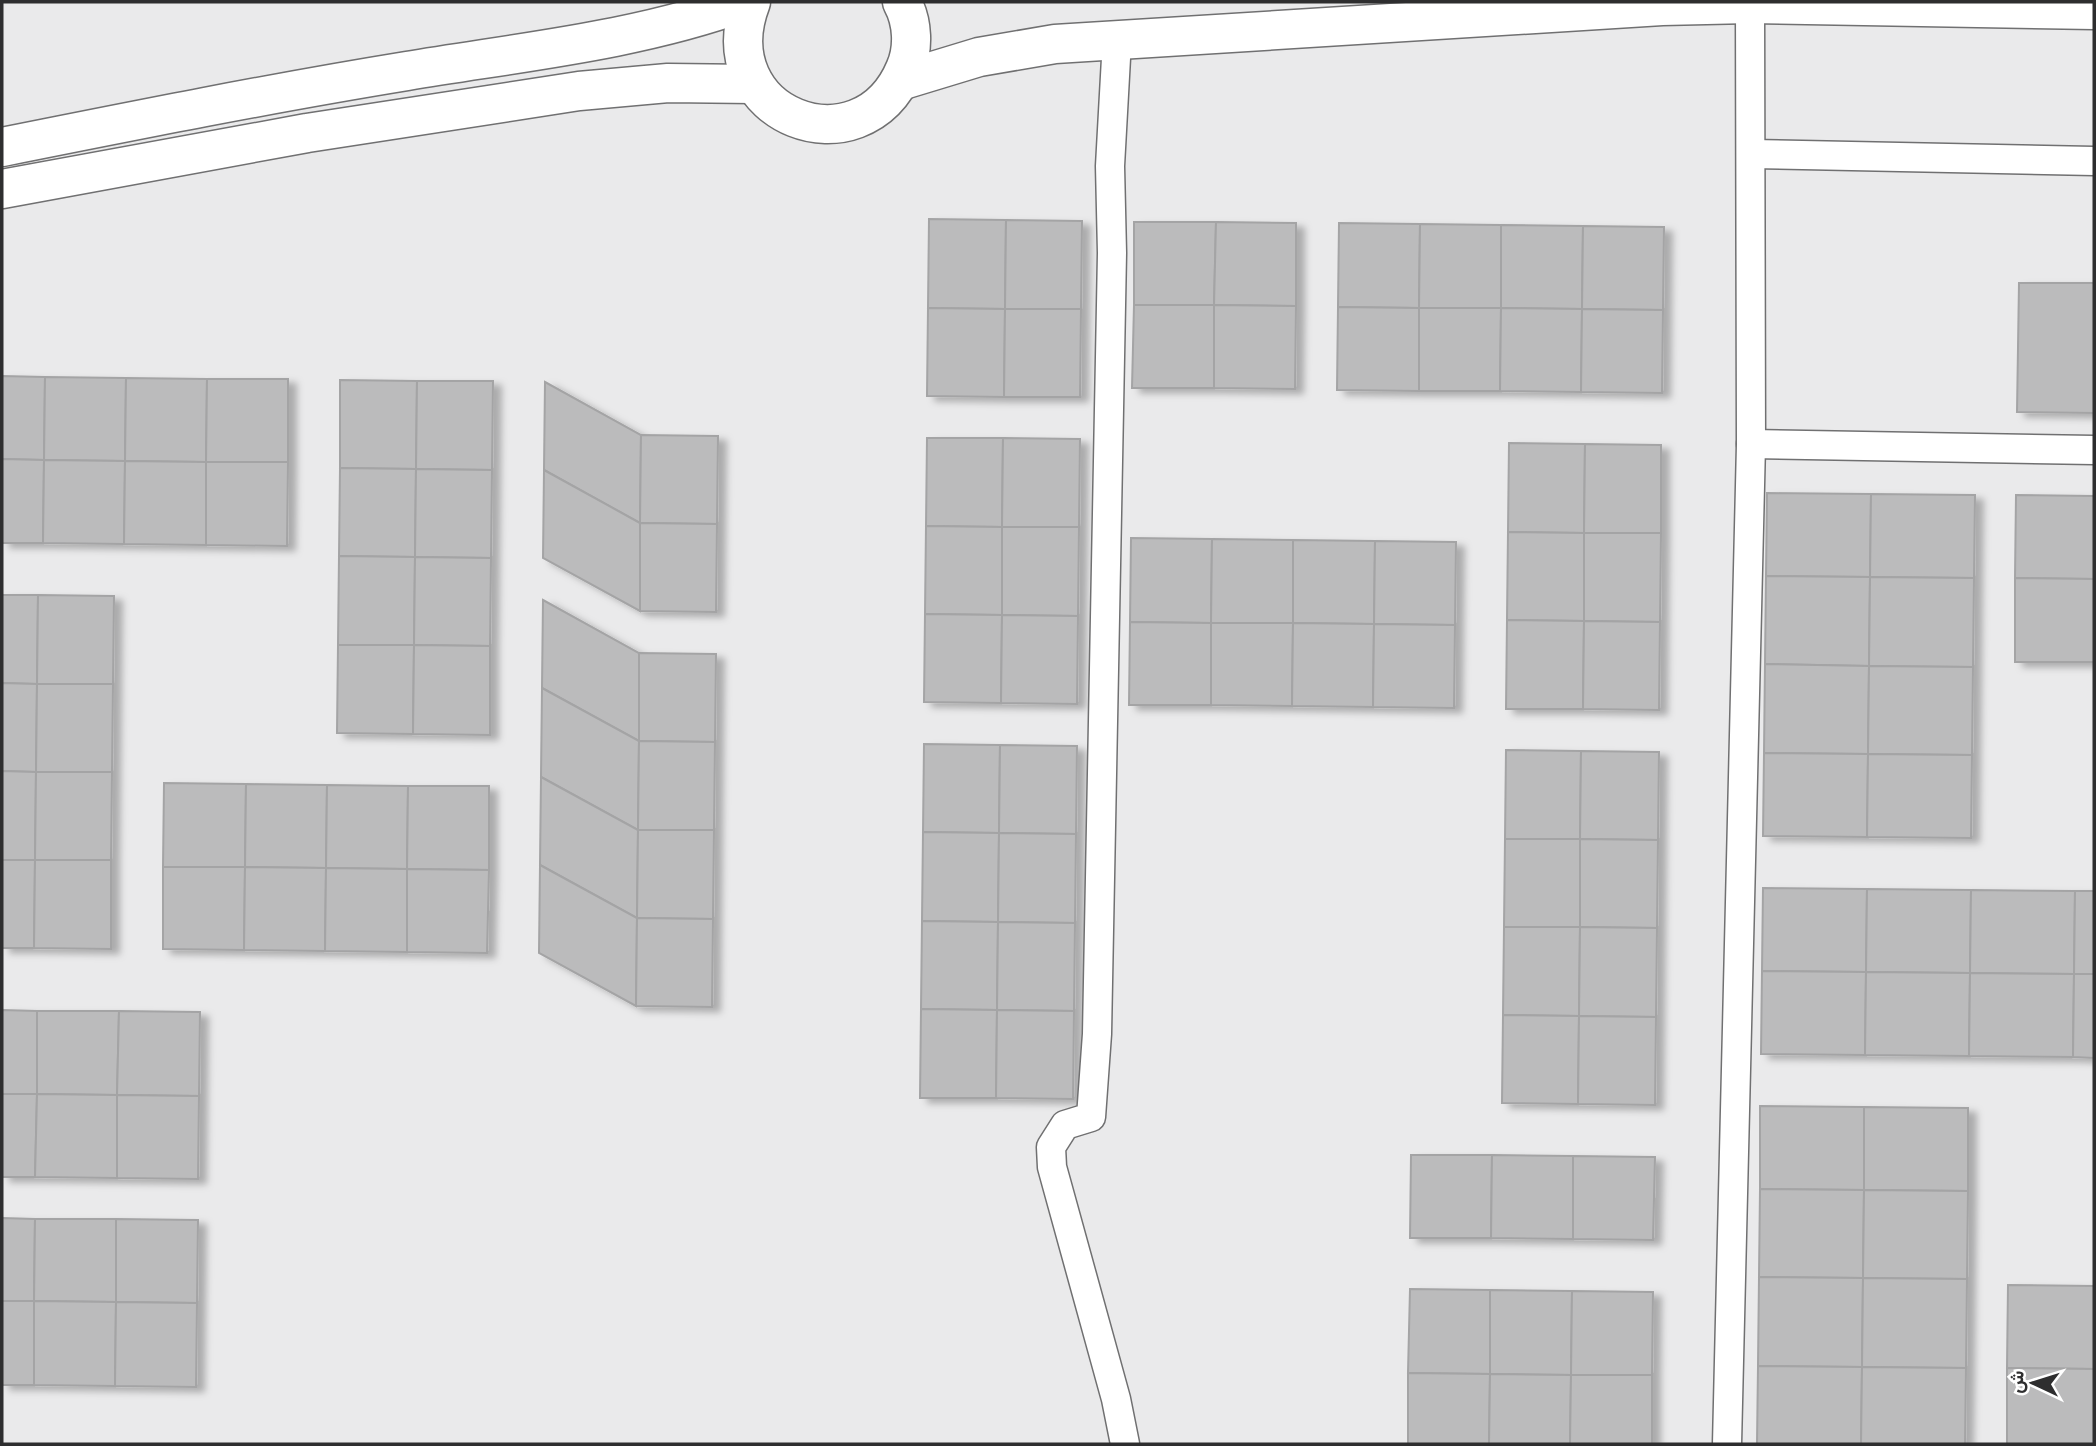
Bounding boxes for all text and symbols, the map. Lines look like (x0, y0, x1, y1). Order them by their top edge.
north arrow (1998, 1348, 2068, 1418)
text: ش (2002, 1369, 2030, 1394)

